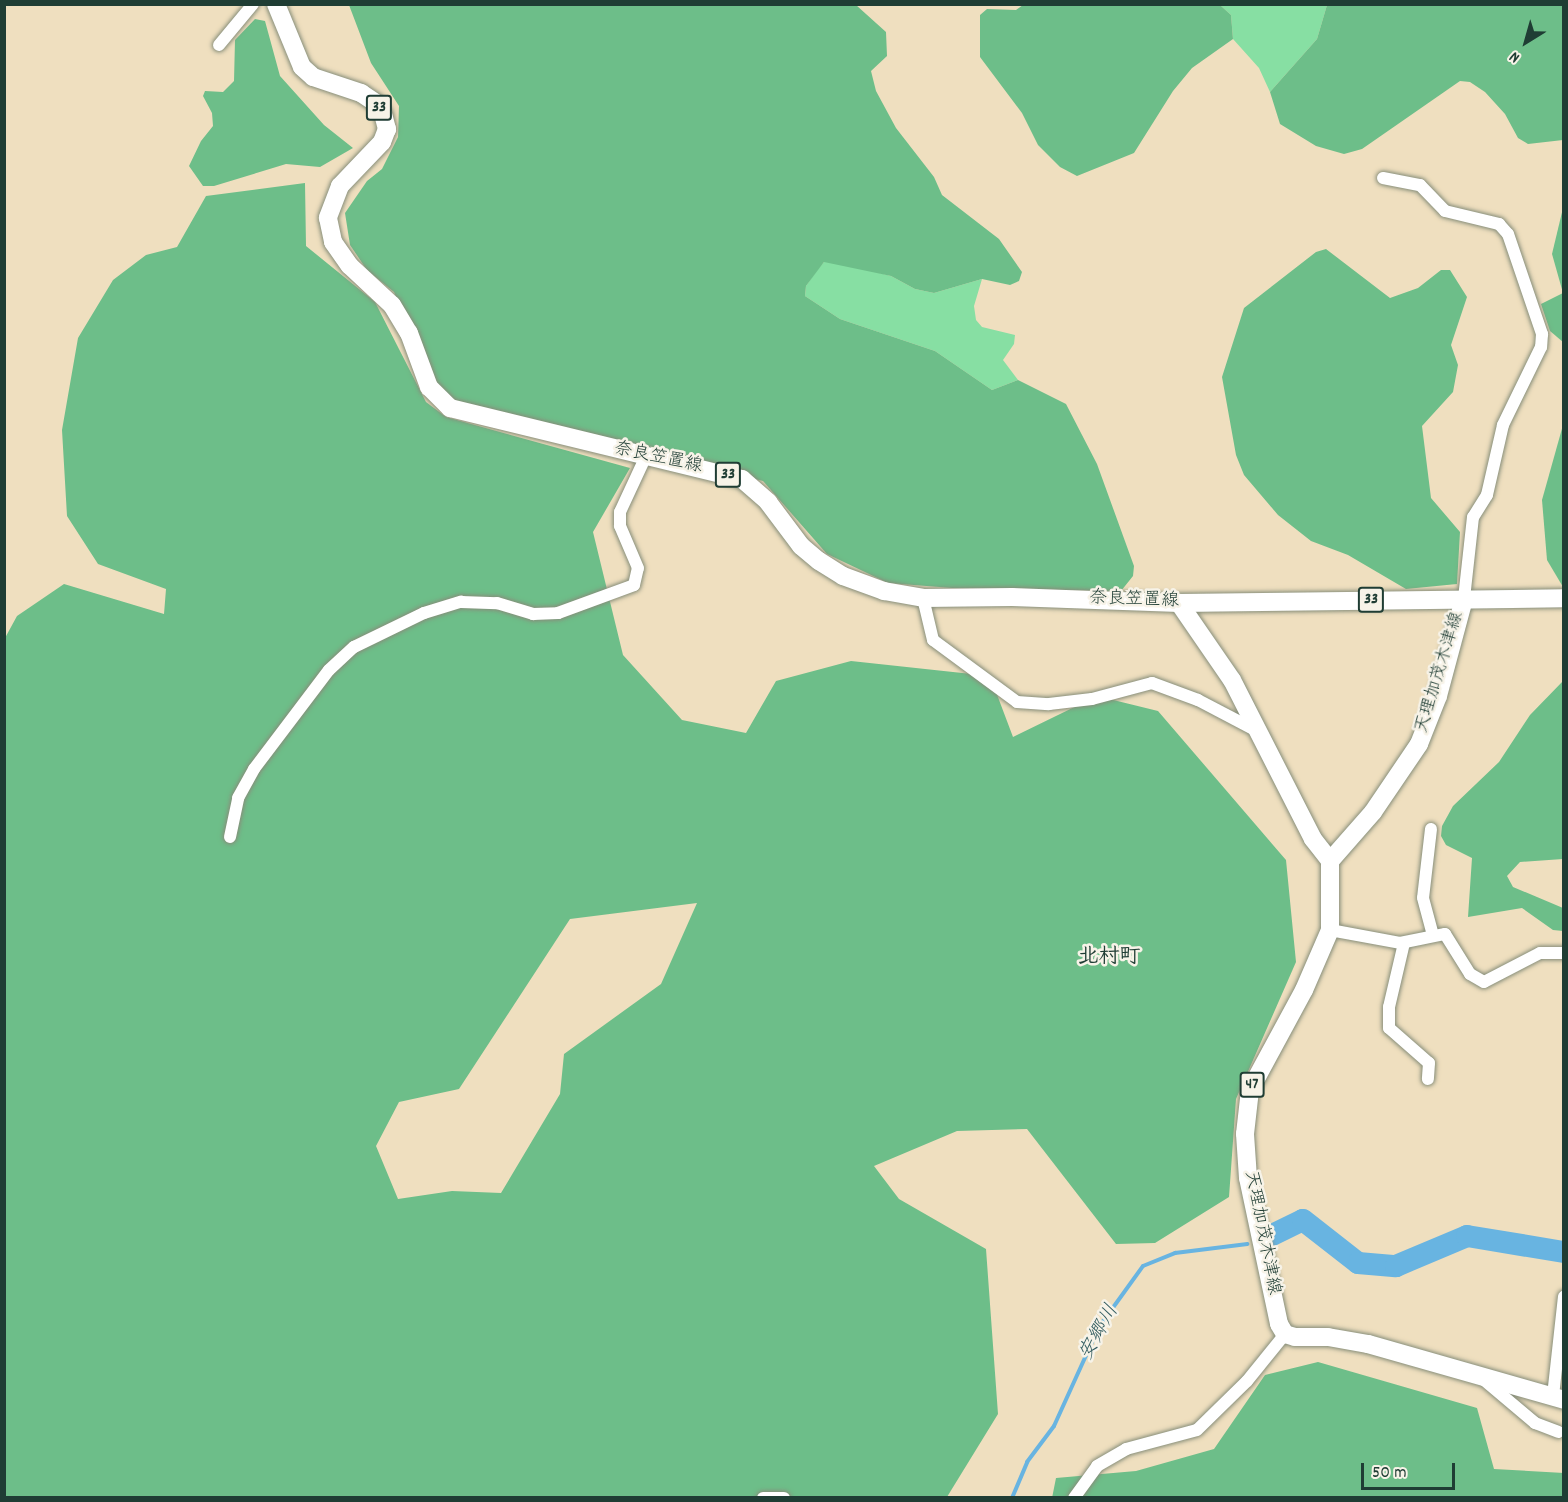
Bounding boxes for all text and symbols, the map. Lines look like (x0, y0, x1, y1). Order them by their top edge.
north arrow (1496, 12, 1556, 72)
text: N (1505, 45, 1525, 68)
road number: 33 (366, 95, 392, 121)
street label: 奈良笠置線 (612, 439, 704, 479)
road number: 33 (714, 462, 742, 488)
road number: 33 (1358, 587, 1384, 613)
street label: 奈良笠置線 (1089, 589, 1179, 613)
street label: 天理加茂木津線 (1412, 610, 1470, 736)
district label: 北村町 (1078, 945, 1140, 971)
road number: 47 (1238, 1072, 1266, 1098)
street label: 天理加茂木津線 (1238, 1169, 1284, 1297)
water label: 安郷川 (1075, 1301, 1125, 1365)
scale bar (1364, 1451, 1458, 1489)
text: 50 m (1372, 1461, 1407, 1486)

